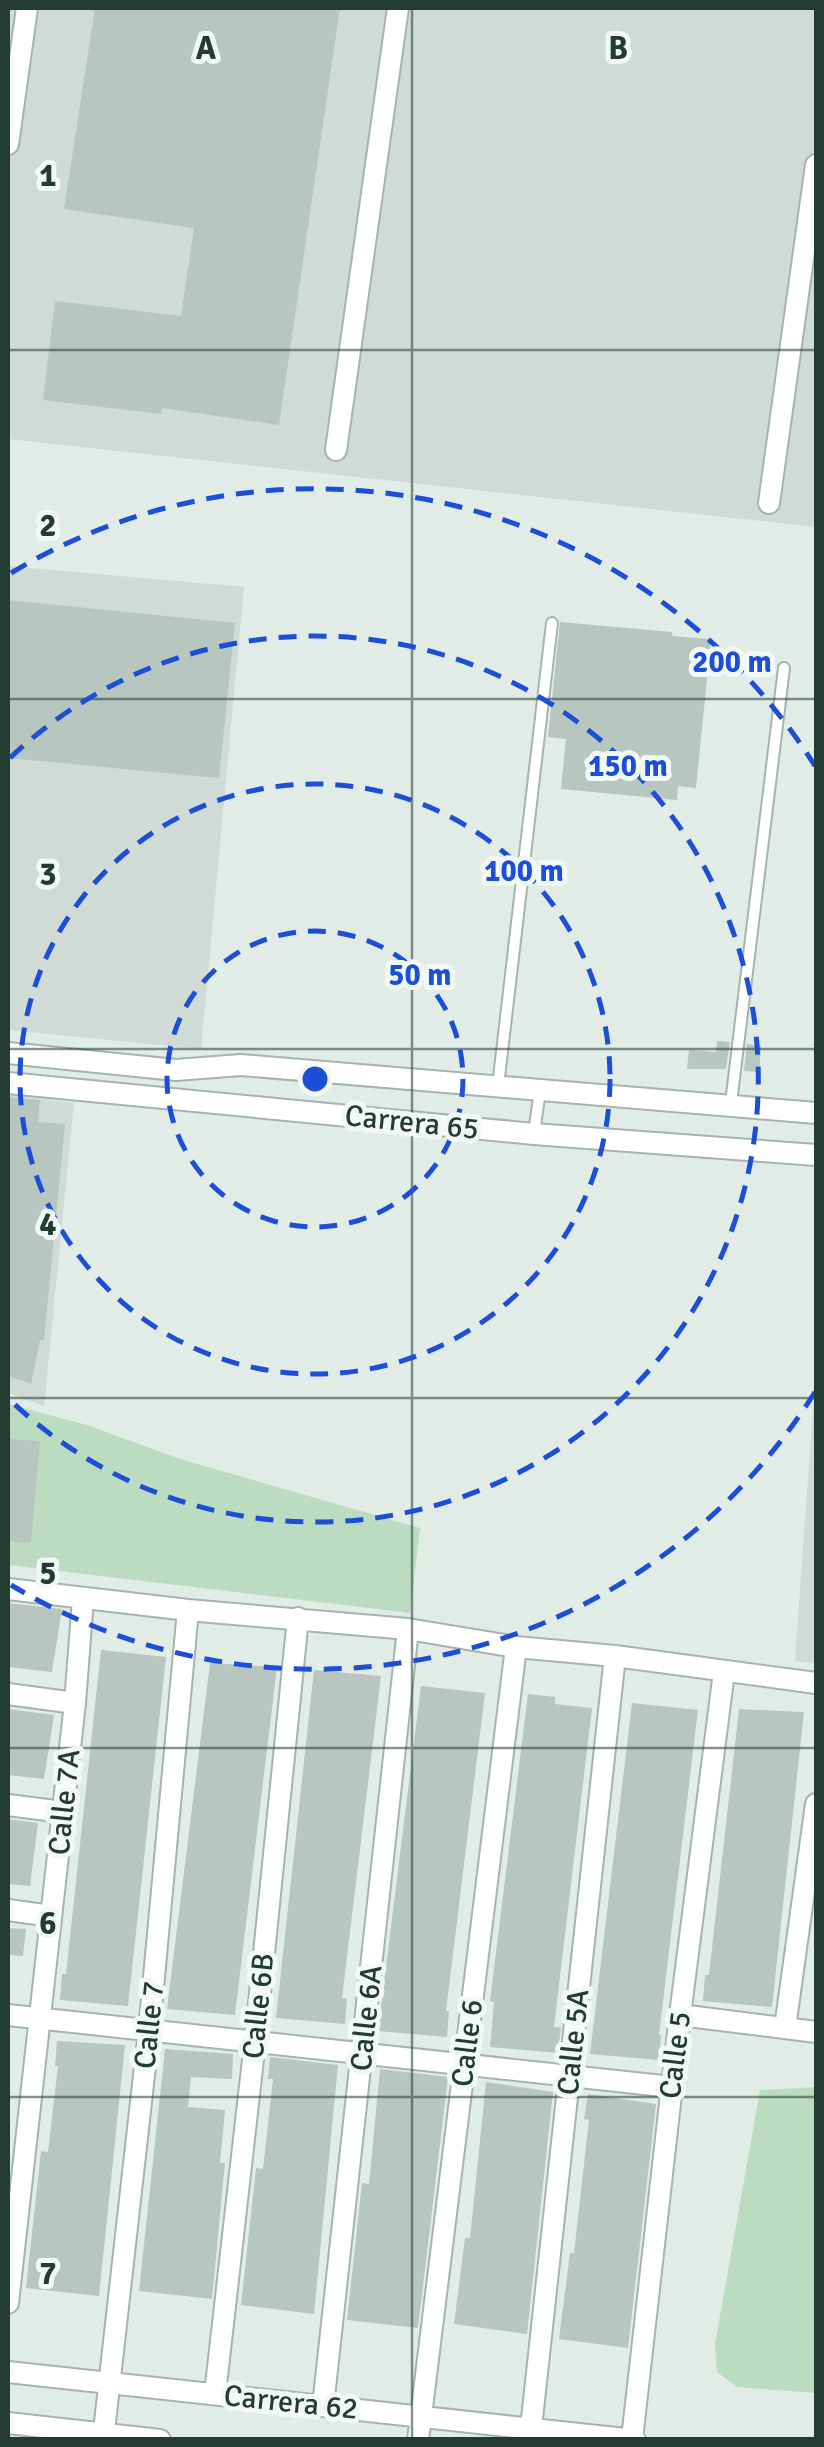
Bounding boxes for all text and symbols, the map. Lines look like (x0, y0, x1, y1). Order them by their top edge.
text: A (196, 29, 217, 68)
text: B (608, 29, 628, 68)
text: 1 (39, 156, 57, 195)
text: 2 (39, 506, 57, 545)
text: 200 m (692, 644, 772, 681)
text: 150 m (588, 748, 668, 785)
text: 100 m (484, 853, 564, 890)
text: 3 (39, 855, 57, 894)
text: 50 m (388, 957, 452, 994)
centre of rings (297, 1061, 333, 1097)
street label: Carrera 65 (343, 1097, 481, 1148)
text: 4 (39, 1205, 57, 1244)
text: 5 (39, 1554, 57, 1593)
street label: Calle 7A (41, 1747, 88, 1857)
text: 6 (39, 1904, 57, 1943)
street label: Calle 6B (235, 1951, 282, 2061)
street label: Calle 6A (343, 1963, 390, 2073)
street label: Calle 7 (127, 1979, 172, 2071)
street label: Calle 5A (550, 1987, 597, 2097)
street label: Calle 6 (444, 1997, 491, 2089)
street label: Calle 5 (652, 2009, 699, 2101)
text: 7 (39, 2254, 57, 2293)
street label: Carrera 62 (222, 2377, 360, 2428)

